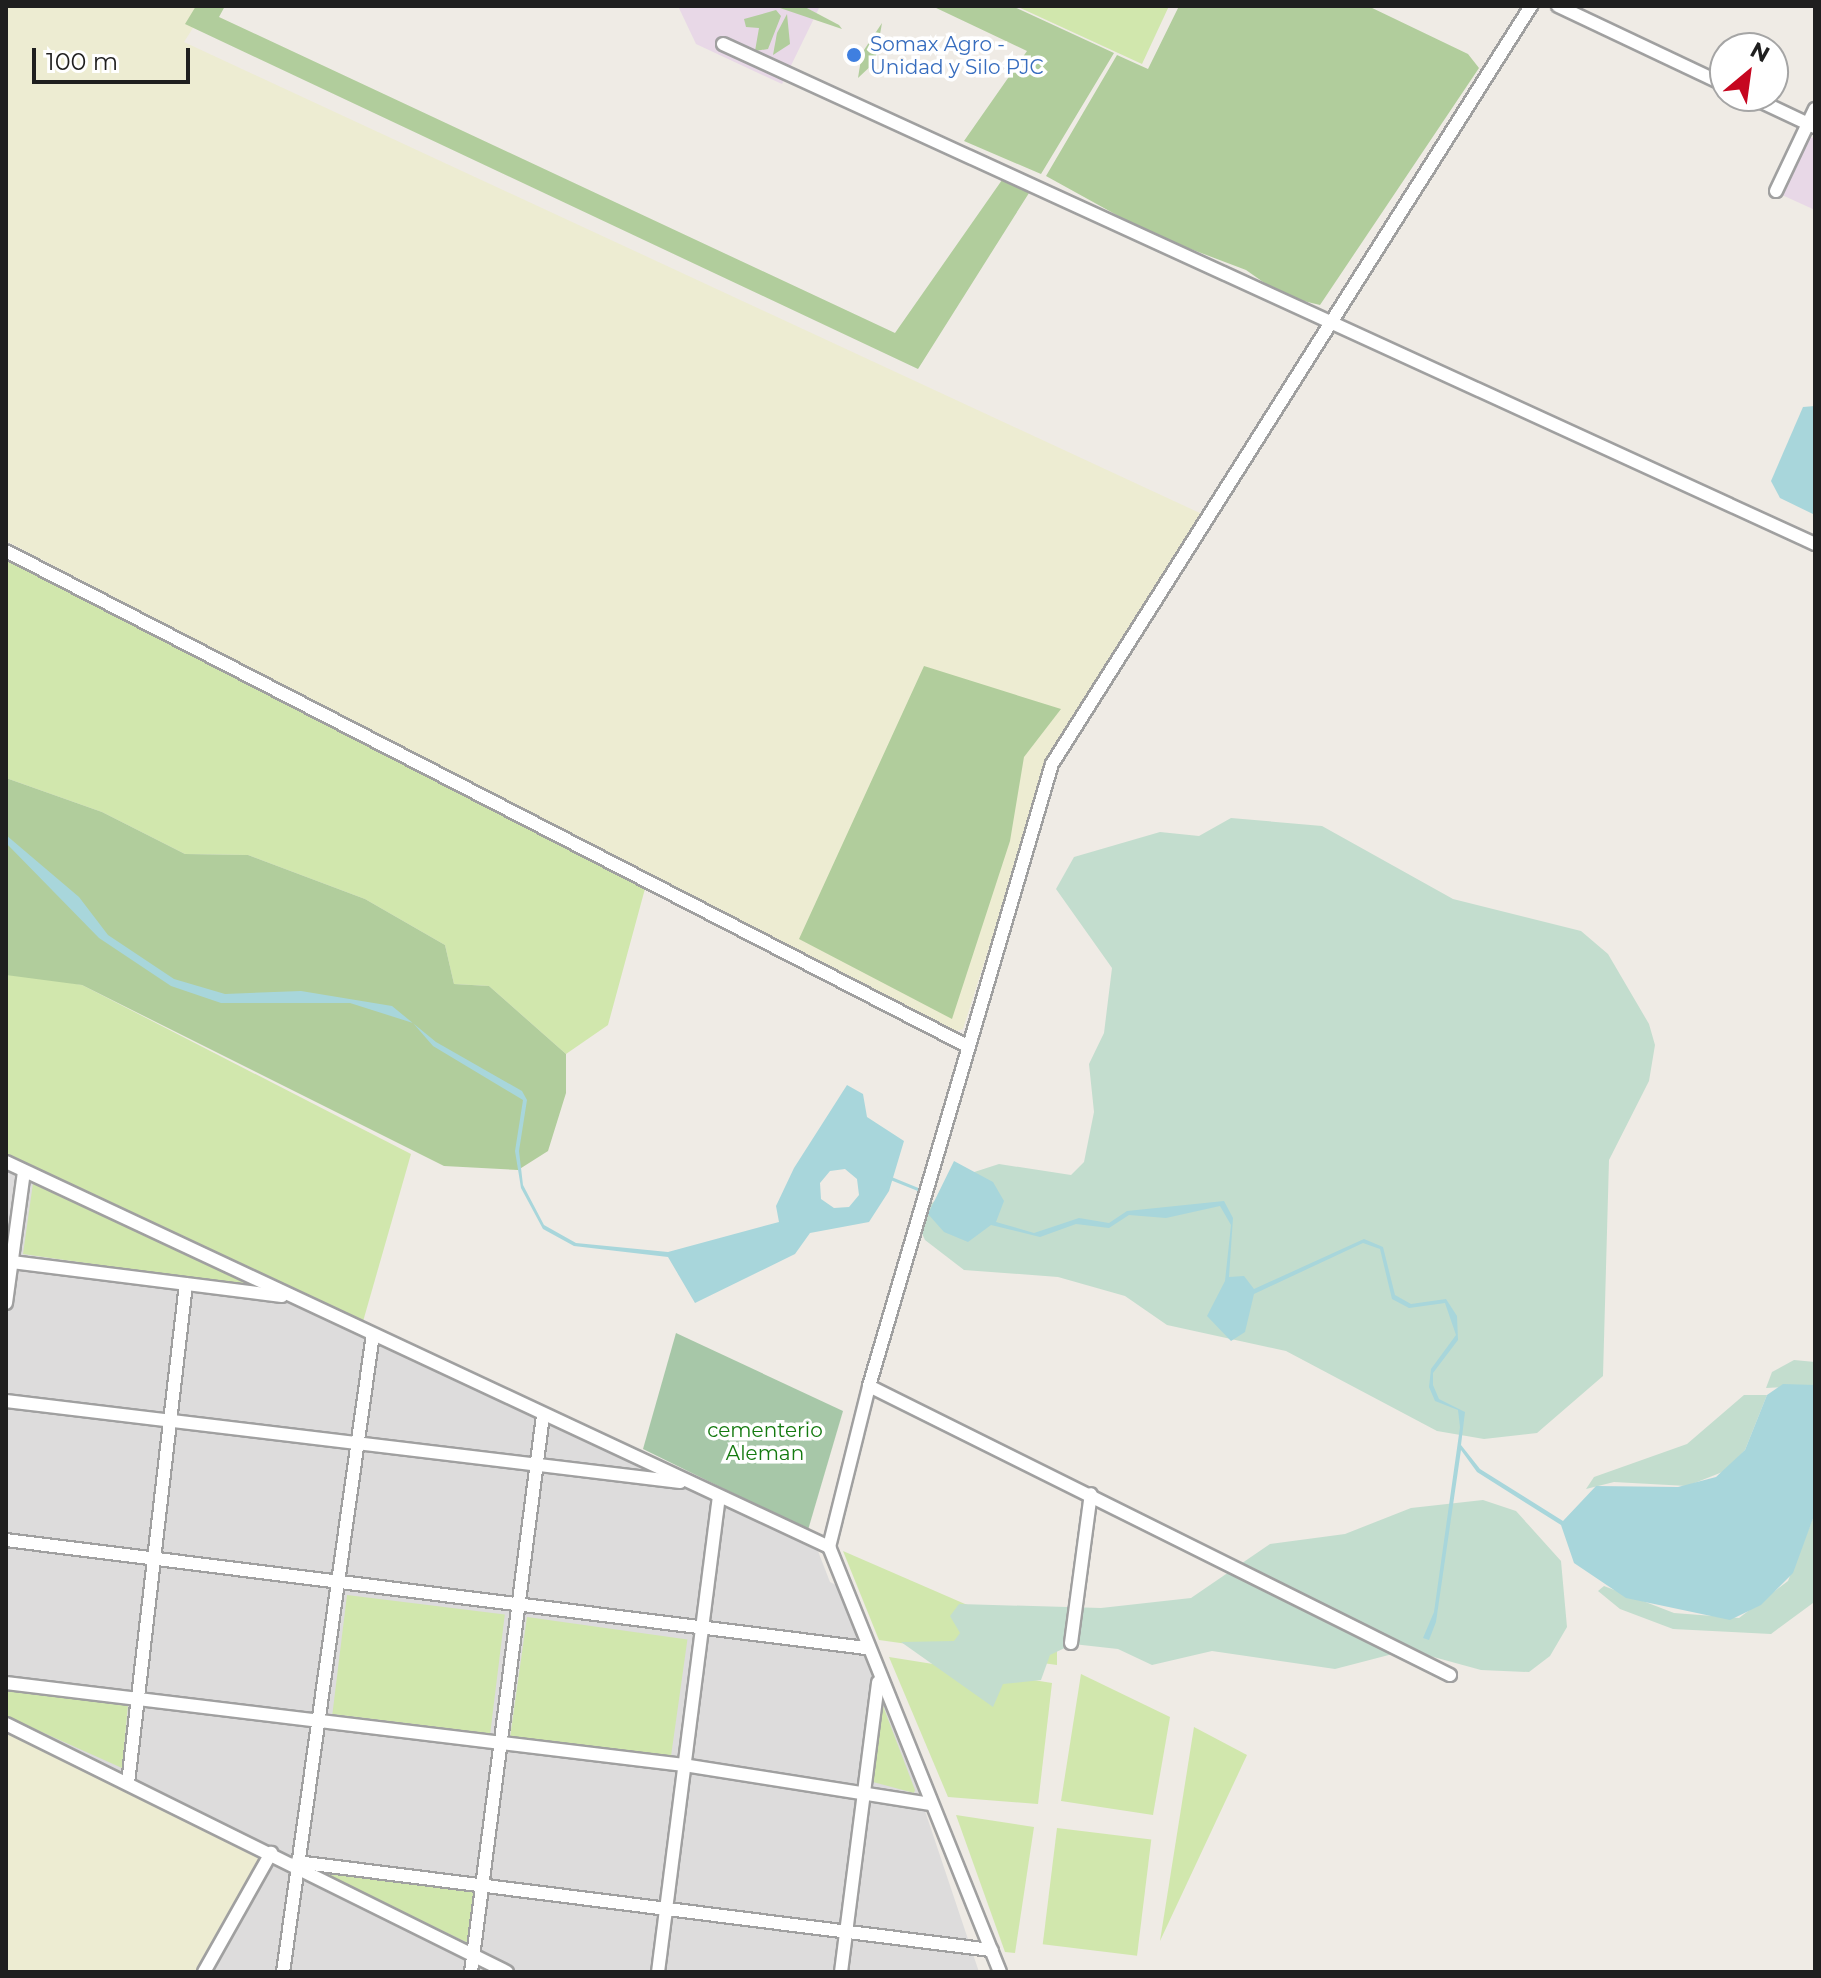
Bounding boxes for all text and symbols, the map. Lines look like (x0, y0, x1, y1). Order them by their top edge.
scale bar (36, 32, 194, 82)
place label: Somax Agro - Unidad y Silo PJC (870, 32, 1044, 79)
north arrow (1709, 32, 1789, 112)
text: N (1746, 36, 1774, 68)
marker: Somax Agro - Unidad y Silo PJC (845, 46, 863, 64)
text: 100 m (46, 47, 118, 76)
park label: cementerio Aleman (707, 1418, 823, 1465)

